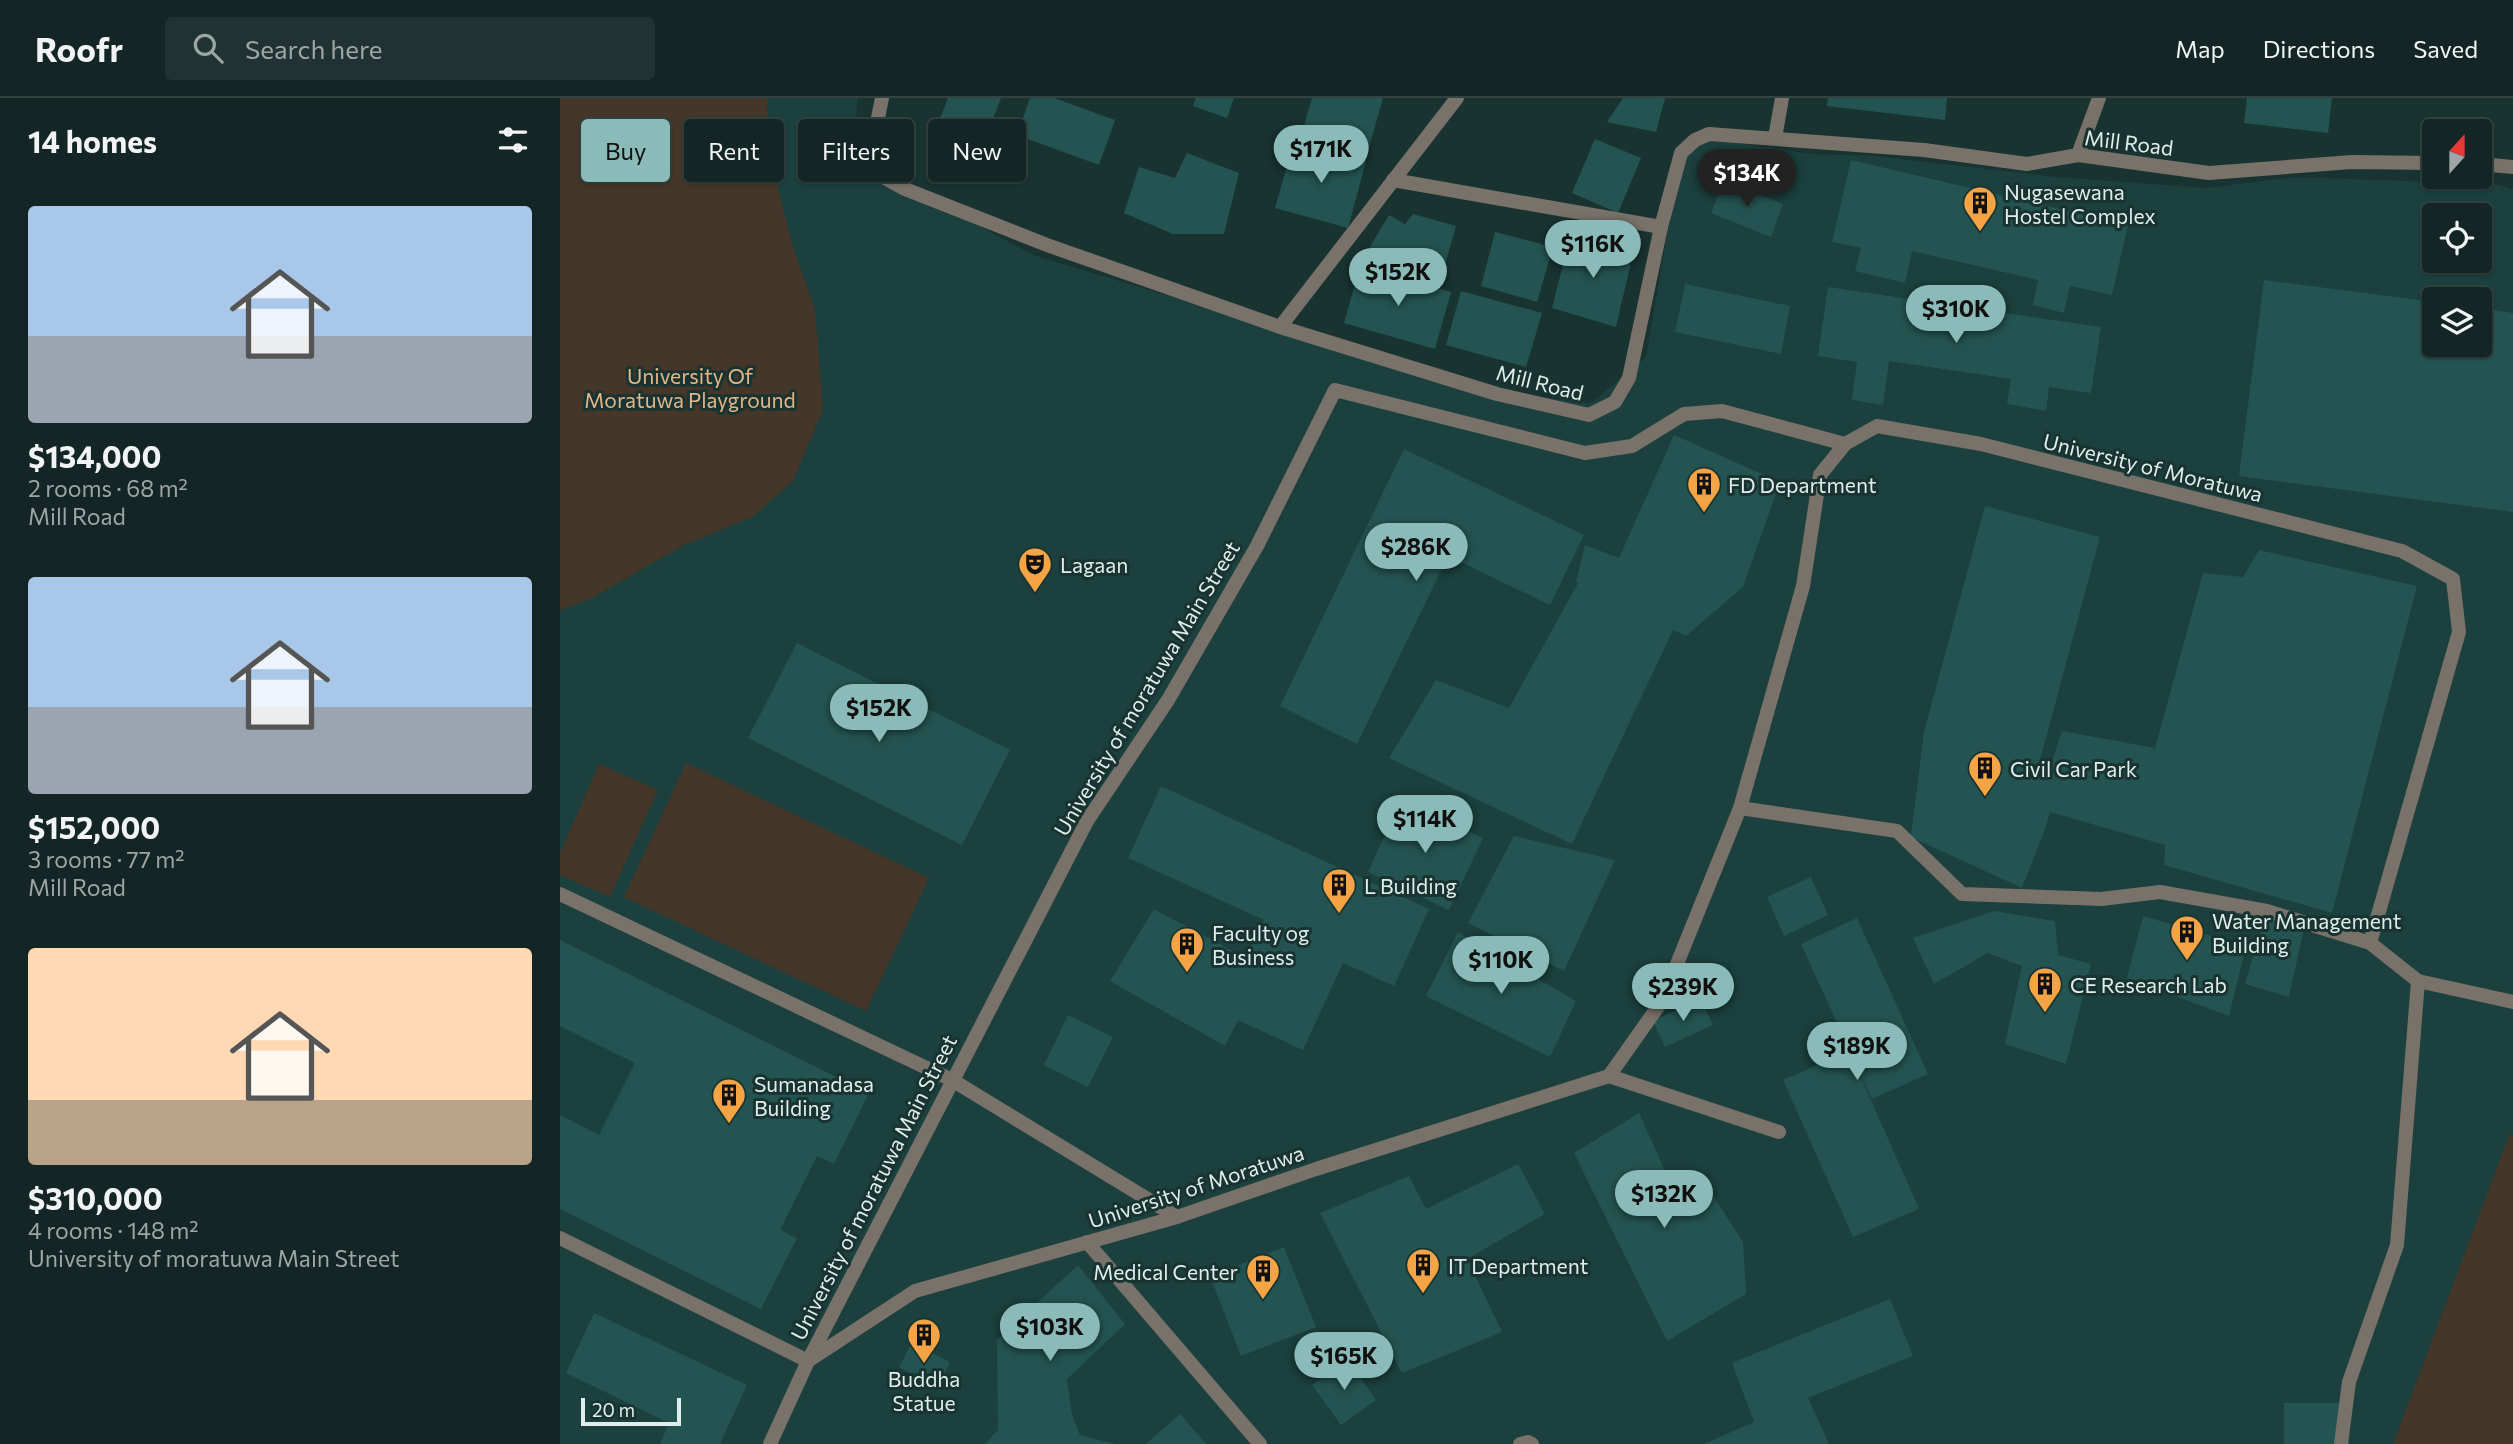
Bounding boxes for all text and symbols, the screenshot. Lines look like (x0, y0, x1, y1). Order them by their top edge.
search box (165, 17, 655, 80)
text: Roofr (35, 28, 123, 69)
icon: search (189, 29, 227, 67)
text: Search here (245, 33, 383, 64)
text: Map (2175, 34, 2225, 63)
text: Directions (2263, 34, 2375, 63)
text: Saved (2413, 34, 2478, 63)
chip: Buy (581, 119, 670, 182)
chip: Rent (684, 119, 784, 182)
chip: Filters (798, 119, 914, 182)
chip: New (928, 119, 1026, 182)
north arrow (2422, 119, 2492, 189)
map controls (2422, 119, 2492, 357)
icon: filters (494, 121, 532, 159)
text: 14 homes (28, 122, 157, 159)
street label: Mill Road (2083, 124, 2175, 160)
pin: $171K (1272, 126, 1370, 185)
text: $171K (1290, 134, 1352, 162)
pin: $134K (1698, 150, 1796, 209)
text: $134K (1713, 158, 1781, 186)
place label: Nugasewana Hostel Complex (2004, 179, 2156, 228)
building icon: Nugasewana Hostel Complex (1961, 184, 1999, 233)
button: locate (2422, 203, 2492, 273)
pin: $116K (1544, 220, 1642, 280)
text: $116K (1561, 229, 1625, 257)
pin: $152K (1349, 248, 1447, 308)
icon: home (217, 251, 343, 377)
text: $152K (1365, 257, 1431, 285)
pin: $310K (1907, 286, 2005, 345)
button: layers (2422, 287, 2492, 357)
text: $310K (1922, 294, 1990, 322)
street label: Mill Road (1494, 359, 1586, 405)
park label: University Of Moratuwa Playground (584, 363, 796, 412)
street label: University of Moratuwa (2041, 428, 2265, 506)
text: $134,000 (28, 437, 161, 474)
building icon: FD Department (1685, 465, 1723, 514)
place label: FD Department (1728, 472, 1877, 497)
text: 2 rooms · 68 m² (28, 474, 188, 502)
text: Mill Road (28, 502, 126, 530)
pin: $286K (1367, 524, 1465, 583)
text: $286K (1381, 532, 1451, 560)
street label: University of moratuwa Main Street (1048, 536, 1244, 840)
theatre icon: Lagaan (1016, 545, 1054, 594)
place label: Lagaan (1060, 552, 1128, 577)
icon: home (217, 622, 343, 748)
pin: $152K (830, 684, 928, 744)
text: $152K (846, 693, 912, 721)
building icon: Civil Car Park (1966, 749, 2004, 798)
place label: Civil Car Park (2010, 756, 2137, 781)
pin: $114K (1376, 796, 1474, 855)
text: $114K (1393, 804, 1457, 832)
text: $152,000 (28, 808, 160, 845)
text: 3 rooms · 77 m² (28, 845, 185, 873)
building icon: L Building (1320, 866, 1358, 915)
text: Mill Road (28, 873, 126, 901)
place label: L Building (1364, 873, 1457, 898)
place label: Water Management Building (2212, 908, 2401, 957)
building icon: Water Management Building (2168, 913, 2206, 962)
place label: Faculty og Business (1212, 920, 1309, 969)
building icon: Faculty og Business (1168, 925, 1206, 974)
pin: $110K (1452, 936, 1550, 996)
text: $110K (1468, 945, 1534, 973)
pin: $239K (1634, 964, 1732, 1023)
building icon: CE Research Lab (2026, 965, 2064, 1014)
text: $239K (1648, 972, 1718, 1000)
place label: CE Research Lab (2070, 972, 2227, 997)
icon: home (217, 993, 343, 1119)
pin: $189K (1808, 1023, 1906, 1082)
street label: University of moratuwa Main Street (785, 1030, 961, 1344)
text: $189K (1823, 1031, 1891, 1059)
place label: Sumanadasa Building (754, 1071, 874, 1120)
building icon: Sumanadasa Building (710, 1076, 748, 1125)
street label: University of Moratuwa (1085, 1139, 1307, 1233)
pin: $132K (1615, 1170, 1713, 1230)
text: $310,000 (28, 1179, 163, 1216)
text: $132K (1631, 1179, 1697, 1207)
text: 4 rooms · 148 m² (28, 1216, 199, 1244)
text: University of moratuwa Main Street (28, 1244, 399, 1272)
building icon: IT Department (1404, 1246, 1442, 1295)
building icon: Medical Center (1244, 1252, 1282, 1301)
place label: IT Department (1448, 1253, 1588, 1278)
place label: Medical Center (1093, 1259, 1238, 1284)
pin: $103K (1001, 1304, 1099, 1363)
text: $103K (1016, 1312, 1084, 1340)
building icon: Buddha Statue (905, 1316, 943, 1365)
pin: $165K (1295, 1332, 1393, 1392)
text: $165K (1310, 1341, 1378, 1369)
place label: Buddha Statue (888, 1366, 960, 1415)
scale bar (581, 1395, 681, 1427)
text: 20 m (592, 1398, 635, 1421)

